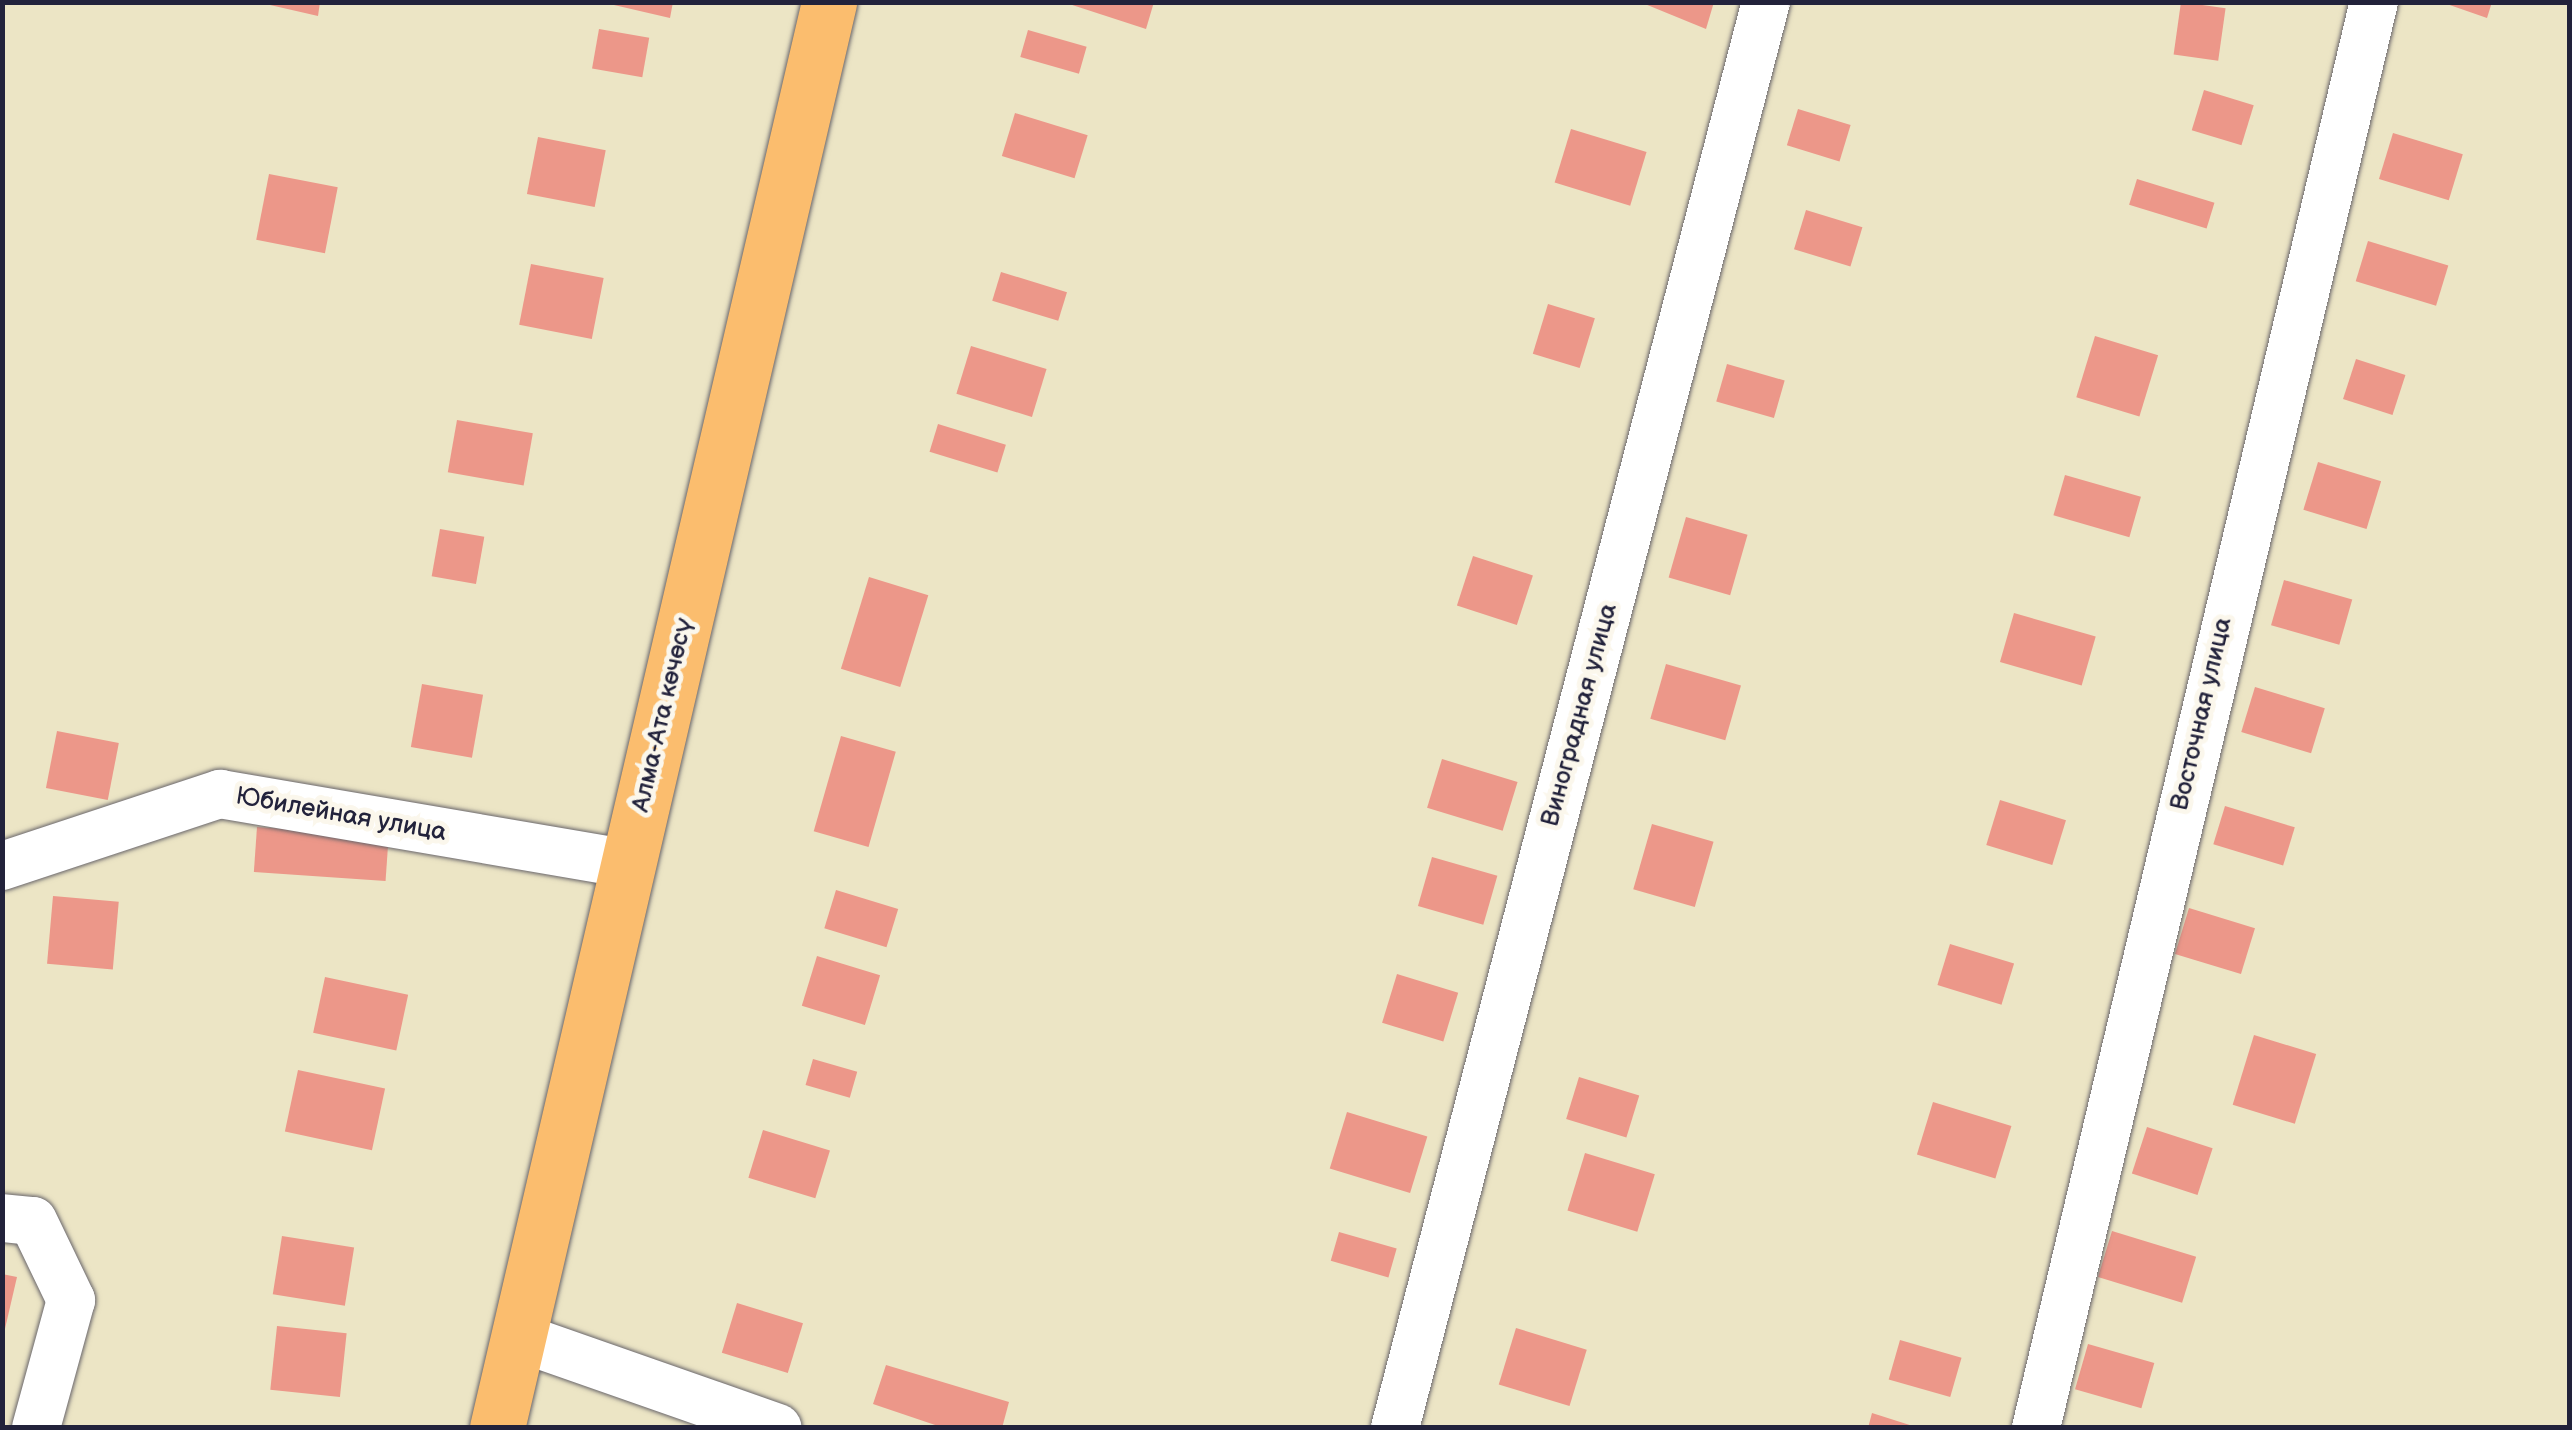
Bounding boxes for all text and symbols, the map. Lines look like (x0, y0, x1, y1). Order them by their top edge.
street label: Виноградная улица (1536, 600, 1624, 830)
street label: Алма-Ата көчөсү (626, 615, 700, 815)
street label: Восточная улица (2165, 615, 2239, 813)
street label: Юбилейная улица (233, 782, 449, 848)

